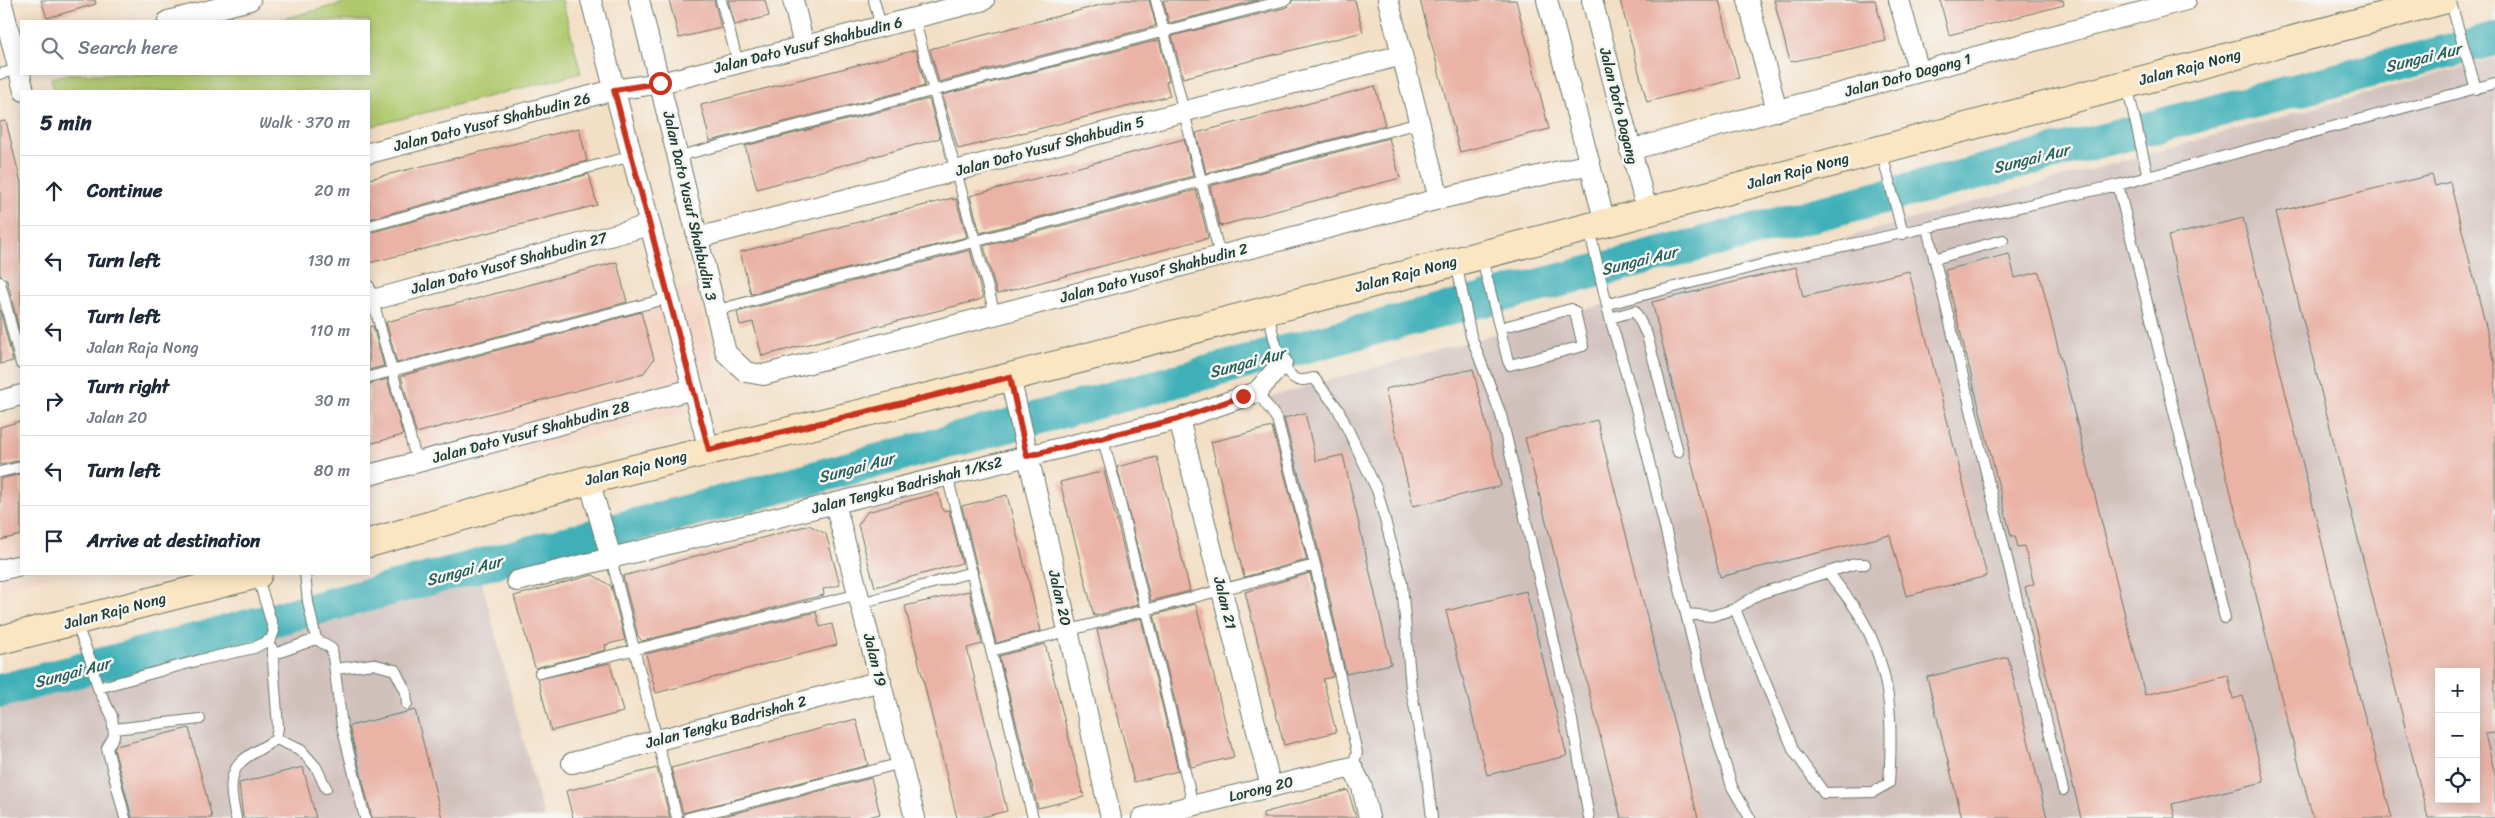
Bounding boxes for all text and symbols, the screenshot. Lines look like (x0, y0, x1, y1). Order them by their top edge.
street label: Jalan Dato Yusuf Shahbudin 6 (710, 9, 905, 81)
search box (20, 20, 370, 75)
text: Search here (78, 31, 178, 64)
water label: Sungai Aur (2382, 33, 2467, 81)
icon: search (38, 34, 66, 62)
street label: Jalan Raja Nong (2135, 41, 2244, 93)
street label: Jalan Dato Dagang (1592, 44, 1646, 167)
street label: Jalan Dato Dagang 1 (1841, 46, 1974, 105)
route start (649, 72, 672, 95)
street label: Jalan Dato Yusof Shahbudin 26 (390, 85, 593, 159)
text: 5 min (40, 104, 92, 142)
text: Walk · 370 m (259, 108, 350, 137)
street label: Jalan Dato Yusuf Shahbudin 3 (655, 108, 724, 303)
street label: Jalan Dato Yusuf Shahbudin 5 (952, 108, 1147, 184)
water label: Sungai Aur (1990, 134, 2075, 182)
street label: Jalan Raja Nong (1743, 145, 1852, 197)
text: Continue (87, 174, 163, 207)
text: 20 m (314, 176, 350, 205)
icon: ahead (40, 177, 68, 205)
street label: Jalan Dato Yusof Shahbudin 27 (407, 224, 611, 302)
street label: Jalan Dato Yusof Shahbudin 2 (1056, 235, 1251, 311)
water label: Sungai Aur (1598, 236, 1683, 284)
text: Turn left (87, 244, 160, 277)
text: 130 m (308, 246, 350, 275)
icon: left (40, 247, 68, 275)
street label: Jalan Raja Nong (1351, 248, 1460, 300)
text: Turn left (87, 300, 160, 333)
text: 110 m (310, 316, 350, 345)
icon: left (40, 317, 68, 345)
text: Jalan Raja Nong (87, 333, 199, 362)
water label: Sungai Aur (1206, 338, 1291, 387)
text: Turn right (87, 370, 169, 403)
route end (1232, 385, 1255, 408)
text: 30 m (315, 386, 350, 415)
icon: right (40, 387, 68, 415)
street label: Jalan Dato Yusuf Shahbudin 28 (429, 393, 632, 471)
text: Jalan 20 (87, 403, 147, 432)
street label: Jalan Raja Nong (581, 443, 690, 494)
water label: Sungai Aur (815, 443, 900, 492)
street label: Jalan Tengku Badrishah 1/Ks2 (808, 449, 1005, 522)
text: Turn left (87, 454, 160, 487)
text: 80 m (314, 456, 350, 485)
icon: left (40, 457, 68, 485)
text: Arrive at destination (87, 524, 260, 557)
icon: arrive (40, 527, 68, 555)
water label: Sungai Aur (423, 546, 508, 595)
street label: Jalan 20 (1041, 567, 1079, 628)
street label: Jalan 21 (1206, 573, 1244, 632)
street label: Jalan Raja Nong (60, 585, 169, 637)
street label: Jalan 19 (856, 630, 894, 689)
water label: Sungai Aur (31, 648, 116, 697)
map controls (2435, 668, 2480, 803)
button: + (2435, 668, 2480, 713)
street label: Jalan Tengku Badrishah 2 (642, 688, 810, 756)
button: − (2435, 713, 2480, 758)
button: locate (2435, 758, 2480, 803)
street label: Lorong 20 (1226, 768, 1296, 810)

